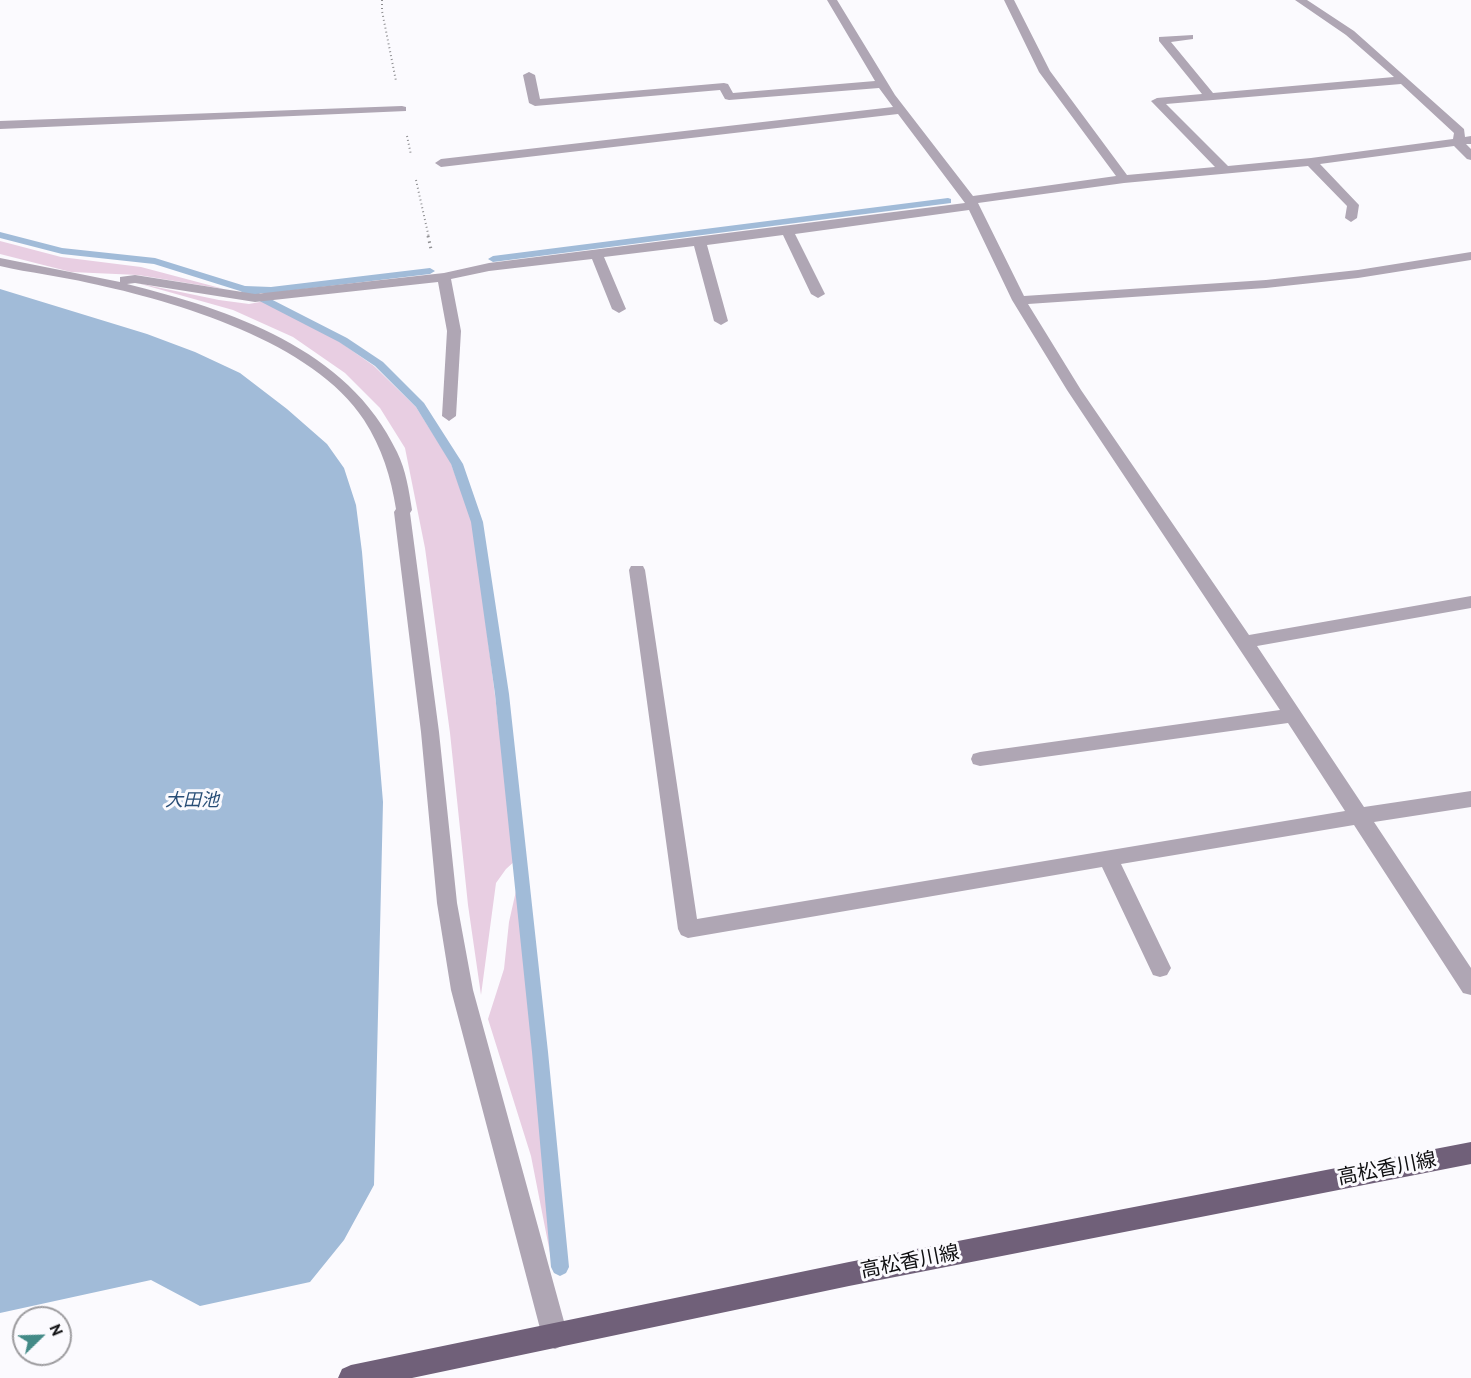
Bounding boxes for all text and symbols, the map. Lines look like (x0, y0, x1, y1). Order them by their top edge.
water label: 大田池 (165, 790, 219, 812)
street label: 高松香川線 (1336, 1148, 1438, 1190)
street label: 高松香川線 (859, 1241, 961, 1283)
north arrow (12, 1306, 72, 1366)
text: N (45, 1321, 68, 1338)

